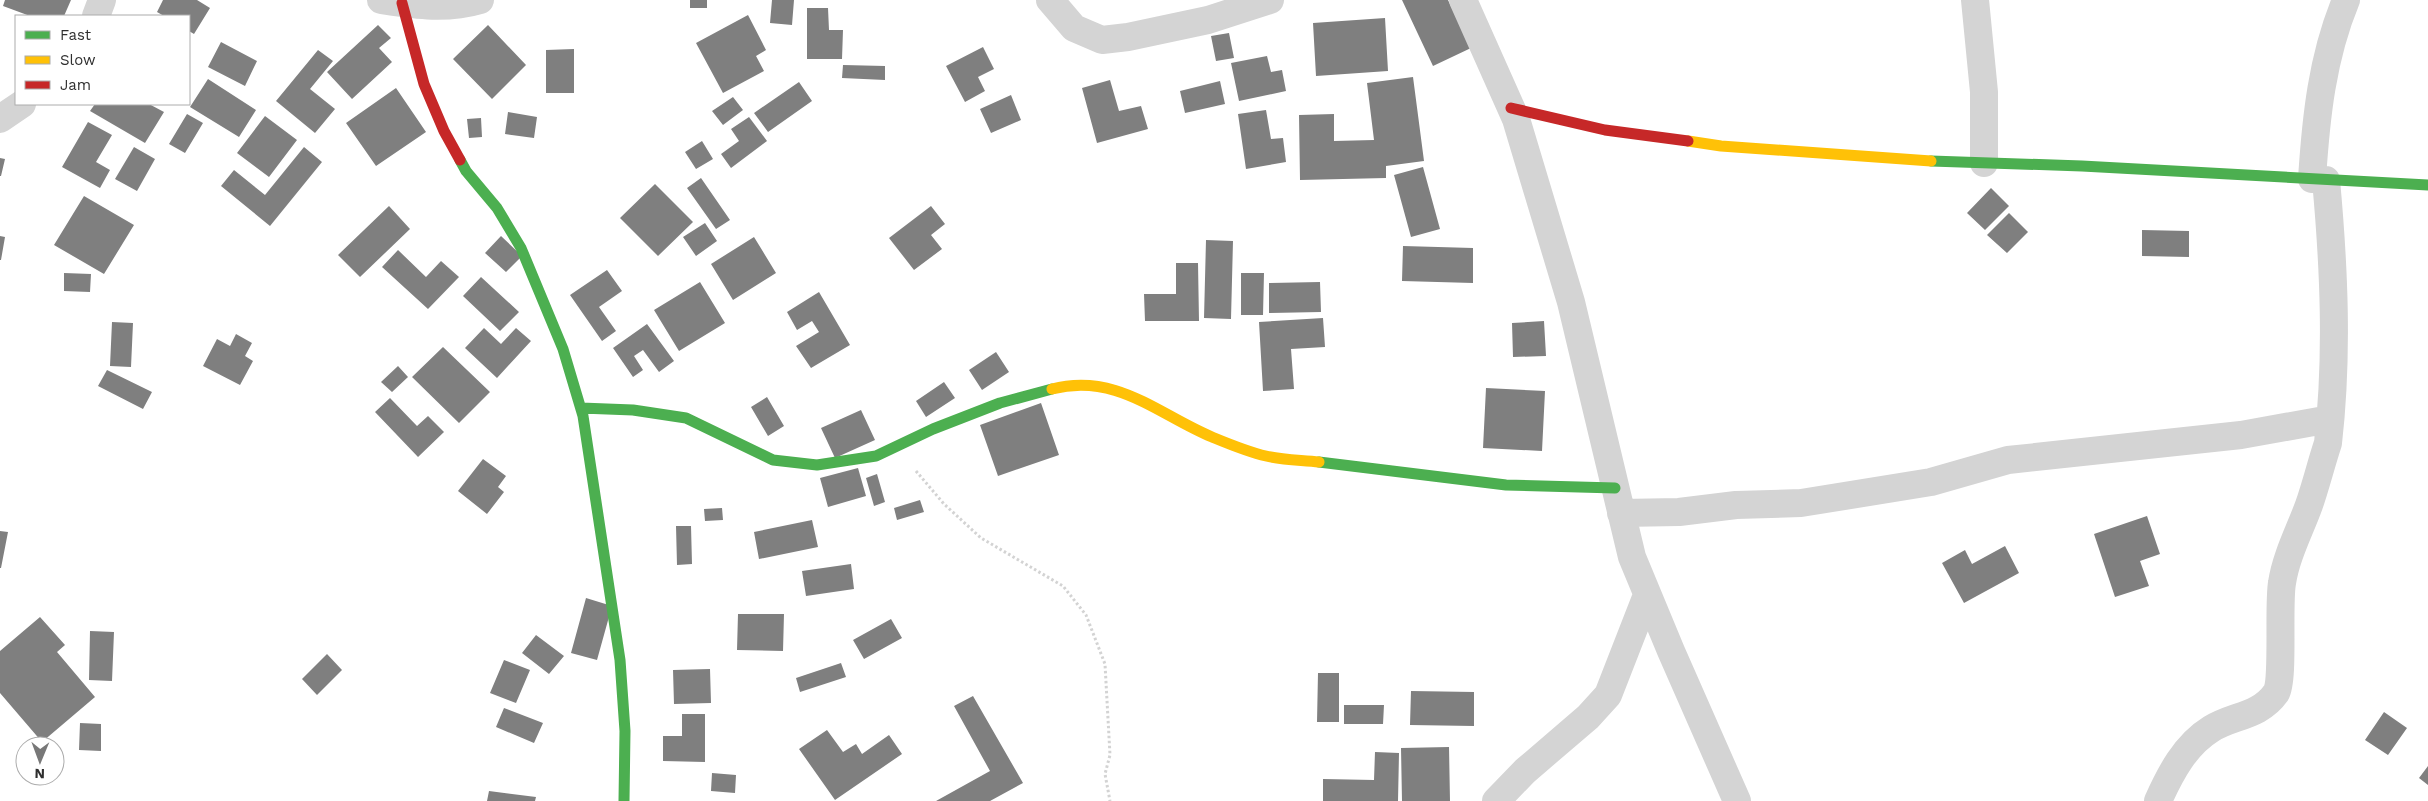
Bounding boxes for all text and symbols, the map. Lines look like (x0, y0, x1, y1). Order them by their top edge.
legend (15, 15, 190, 105)
text: Fast (60, 26, 92, 44)
text: Slow (60, 51, 96, 69)
text: Jam (60, 76, 91, 94)
north arrow (15, 736, 65, 786)
text: N (34, 766, 45, 782)

